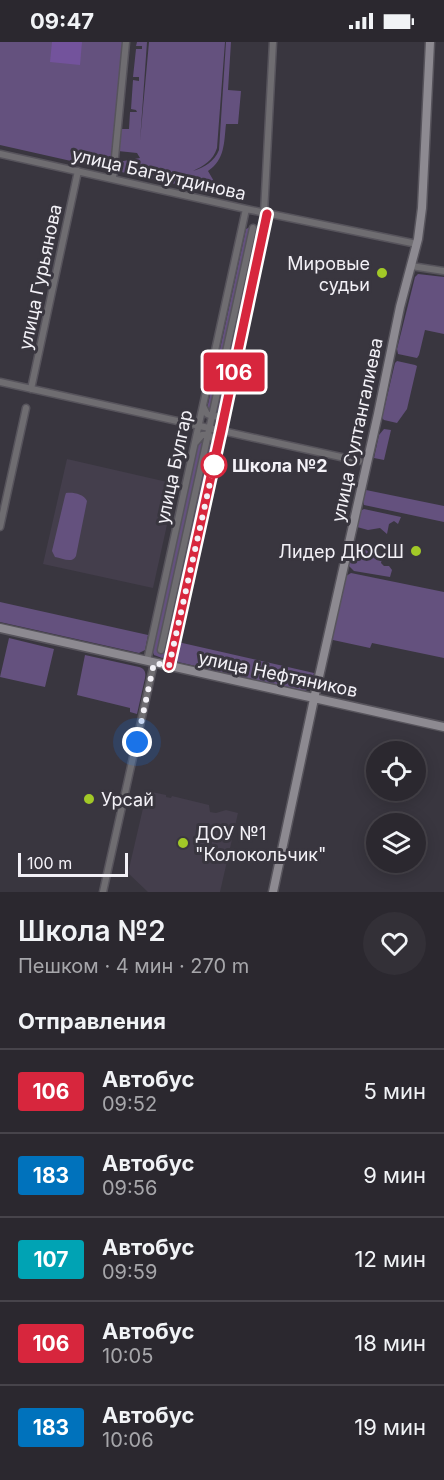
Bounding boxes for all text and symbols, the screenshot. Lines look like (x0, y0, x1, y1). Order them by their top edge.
text: 09:47 (30, 8, 94, 34)
street label: улица Багаутдинова (70, 144, 248, 204)
street label: улица Гурьянова (14, 202, 66, 352)
place label: Мировые судьи (287, 253, 370, 295)
marker: Мировые судьи (375, 266, 389, 280)
street label: улица Султангалиева (327, 336, 387, 524)
line badge: 106 (200, 352, 268, 392)
text: 106 (216, 360, 252, 385)
street label: улица Булгар (152, 408, 196, 526)
marker: Школа №2 (201, 452, 227, 478)
place label: Школа №2 (232, 455, 328, 476)
place label: Лидер ДЮСШ (279, 541, 404, 562)
marker: Лидер ДЮСШ (409, 544, 423, 558)
street label: улица Нефтяников (196, 647, 360, 701)
your location (122, 727, 152, 757)
map controls (366, 741, 426, 873)
button: locate (366, 741, 426, 801)
place label: Урсай (101, 789, 154, 810)
marker: Урсай (82, 792, 96, 806)
button: layers (366, 813, 426, 873)
place label: ДОУ №1 "Колокольчик" (195, 823, 326, 865)
marker: ДОУ №1 "Колокольчик" (176, 836, 190, 850)
scale bar (18, 850, 128, 878)
text: 100 m (27, 853, 72, 873)
button: heart (363, 912, 426, 975)
text: Школа №2 (18, 914, 166, 948)
text: Пешком · 4 мин · 270 m (18, 954, 249, 978)
text: Отправления (18, 1008, 166, 1034)
text: Автобус (102, 1066, 195, 1092)
text: 5 мин (363, 1078, 426, 1104)
text: 106 (33, 1079, 69, 1104)
text: 09:52 (102, 1092, 157, 1116)
text: Автобус (102, 1150, 195, 1176)
text: 9 мин (363, 1162, 426, 1188)
text: 183 (33, 1163, 69, 1188)
text: 09:56 (102, 1176, 157, 1200)
text: Автобус (102, 1234, 195, 1260)
text: 12 мин (354, 1246, 426, 1272)
text: 107 (33, 1247, 69, 1272)
text: 09:59 (102, 1260, 157, 1284)
text: Автобус (102, 1318, 195, 1344)
text: 18 мин (354, 1330, 426, 1356)
text: 106 (33, 1331, 69, 1356)
text: 10:05 (102, 1344, 153, 1368)
text: Автобус (102, 1402, 195, 1428)
text: 19 мин (354, 1414, 426, 1440)
text: 183 (33, 1415, 69, 1440)
text: 10:06 (102, 1428, 154, 1452)

